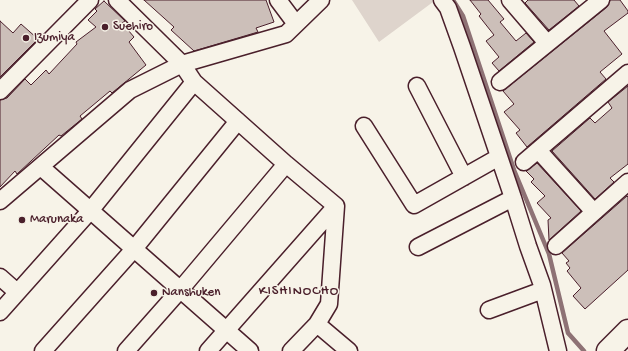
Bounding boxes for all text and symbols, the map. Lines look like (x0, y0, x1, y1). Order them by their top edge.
place label: Suehiro (113, 19, 153, 35)
marker: Suehiro (100, 22, 110, 32)
place label: Izumiya (34, 30, 75, 46)
marker: Izumiya (21, 33, 31, 43)
place label: Marunaka (30, 212, 83, 228)
marker: Marunaka (17, 215, 27, 225)
district label: KISHINOCHO (259, 284, 339, 300)
place label: Nanshuken (162, 285, 220, 301)
marker: Nanshuken (149, 288, 159, 298)

